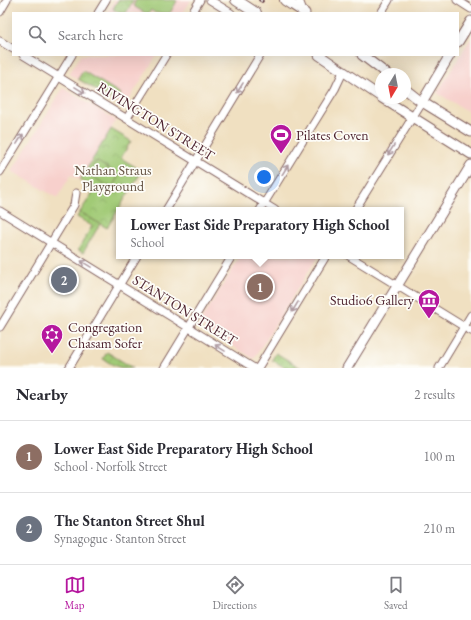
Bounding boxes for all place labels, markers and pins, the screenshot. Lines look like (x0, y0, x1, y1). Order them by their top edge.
sports icon: Pilates Coven (268, 122, 294, 155)
place label: Pilates Coven (296, 126, 369, 144)
pin: 2 (51, 265, 77, 295)
pin: 1 (247, 272, 273, 302)
museum icon: Studio6 Gallery (416, 287, 442, 320)
place label: Studio6 Gallery (330, 291, 415, 309)
place label: Congregation Chasam Sofer (68, 318, 143, 352)
synagogue icon: Congregation Chasam Sofer (39, 322, 65, 355)

